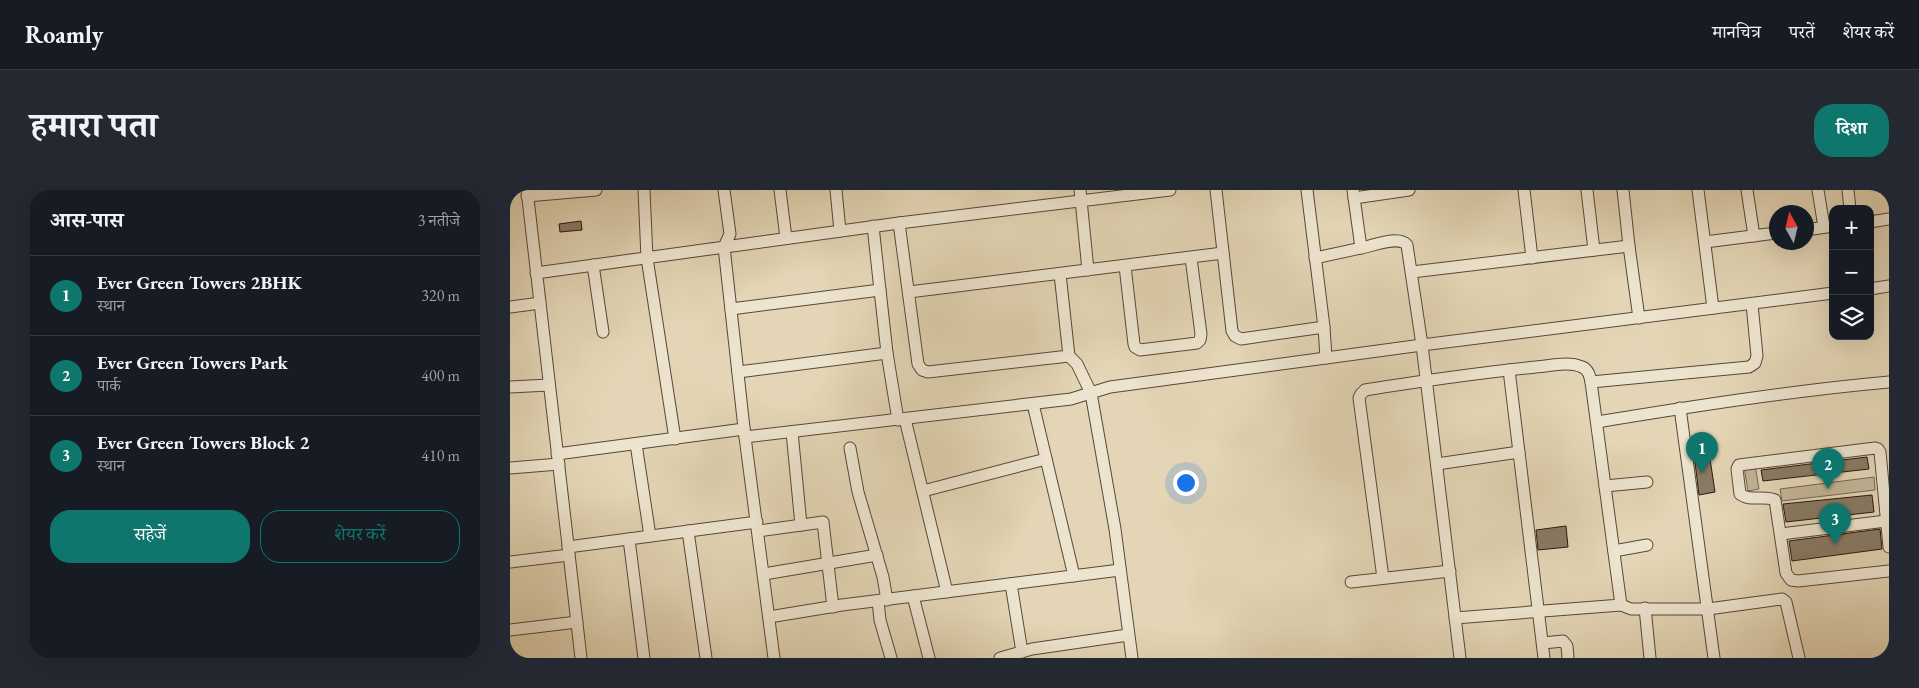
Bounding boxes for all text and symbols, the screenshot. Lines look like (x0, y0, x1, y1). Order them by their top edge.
text: Roamly (25, 19, 103, 50)
text: मानचित्र (1712, 20, 1761, 43)
text: परतें (1789, 20, 1815, 43)
text: शेयर करें (1843, 20, 1894, 43)
text: हमारा पता (30, 102, 157, 147)
button: दिशा (1814, 104, 1889, 157)
north arrow (1769, 205, 1814, 250)
map controls (1829, 205, 1874, 340)
button: + (1829, 205, 1874, 250)
text: आस-पास (50, 206, 123, 233)
text: 3 नतीजे (418, 210, 460, 231)
button: − (1829, 250, 1874, 295)
text: Ever Green Towers 2BHK (97, 270, 302, 295)
text: 1 (62, 285, 70, 306)
text: 320 m (421, 285, 460, 306)
text: स्थान (97, 295, 125, 316)
button: layers (1829, 295, 1874, 340)
text: Ever Green Towers Park (97, 350, 288, 375)
text: 2 (62, 365, 70, 386)
text: 400 m (421, 365, 460, 386)
text: पार्क (97, 375, 121, 396)
text: Ever Green Towers Block 2 (97, 430, 310, 455)
pin: 1 (1686, 432, 1718, 473)
text: 3 (62, 445, 70, 466)
text: 410 m (421, 445, 460, 466)
pin: 2 (1812, 448, 1844, 489)
text: स्थान (97, 455, 125, 476)
your location (1173, 470, 1199, 496)
pin: 3 (1819, 503, 1851, 544)
button: सहेजें (50, 510, 250, 563)
button: शेयर करें (260, 510, 460, 563)

